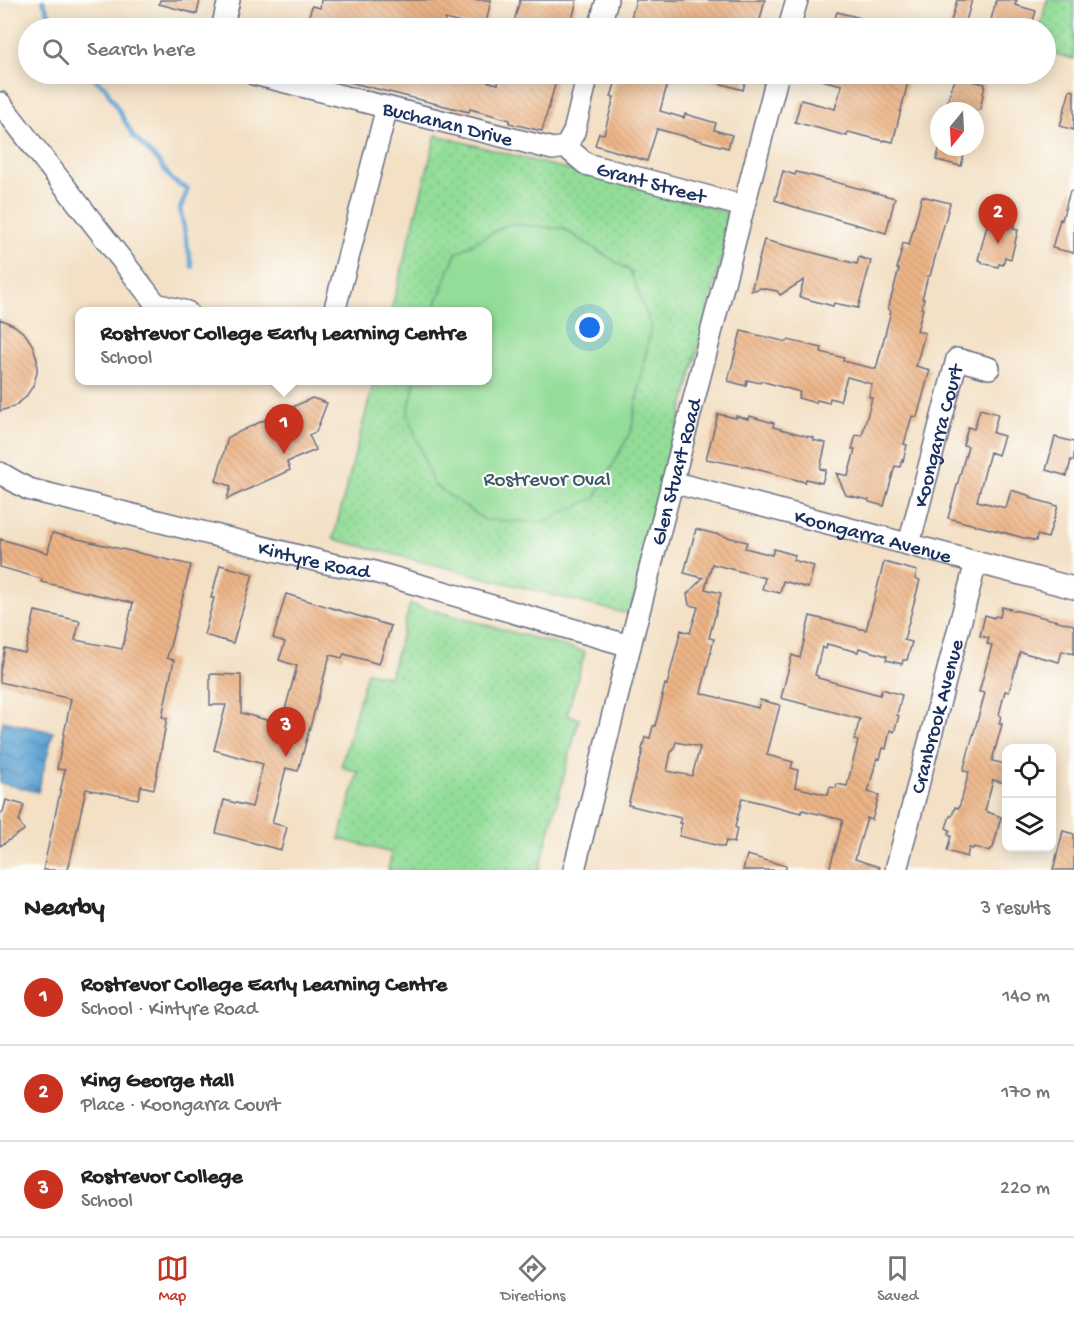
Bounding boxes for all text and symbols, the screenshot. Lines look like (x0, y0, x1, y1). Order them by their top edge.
search box (18, 18, 1056, 84)
icon: search (39, 35, 72, 68)
text: Search here (87, 38, 195, 64)
street label: Buchanan Drive (379, 97, 516, 155)
north arrow (930, 102, 984, 156)
street label: Grant Street (593, 158, 710, 212)
pin: 2 (978, 194, 1018, 244)
popup (75, 307, 492, 385)
your location (575, 313, 604, 342)
text: Rostrevor College Early Learning Centre (100, 322, 467, 348)
text: School (100, 348, 152, 371)
street label: Koongarra Court (910, 360, 972, 511)
street label: Glen Stuart Road (648, 395, 710, 548)
pin: 1 (264, 404, 304, 454)
park label: Rostrevor Oval (483, 469, 611, 494)
street label: Koongarra Avenue (791, 506, 955, 571)
street label: Kintyre Road (255, 537, 373, 587)
street label: Cranbrook Avenue (907, 636, 972, 797)
pin: 3 (266, 708, 306, 757)
map controls (1002, 744, 1056, 852)
button: locate (1002, 744, 1056, 798)
button: layers (1002, 798, 1056, 852)
text: Nearby (24, 894, 105, 925)
text: 3 results (981, 898, 1050, 921)
text: Rostrevor College Early Learning Centre (81, 973, 447, 999)
text: 1 (39, 986, 48, 1009)
text: 140 m (1002, 986, 1050, 1009)
text: School · Kintyre Road (81, 999, 257, 1022)
text: King George Hall (81, 1069, 234, 1095)
text: 2 (39, 1082, 48, 1105)
text: 170 m (1001, 1082, 1050, 1105)
text: Place · Koongarra Court (81, 1095, 280, 1118)
text: Rostrevor College (81, 1165, 243, 1191)
text: 3 (38, 1178, 49, 1201)
text: 220 m (1000, 1178, 1050, 1201)
text: School (81, 1191, 133, 1214)
tab: Map (156, 1252, 189, 1307)
tab: Directions (500, 1252, 566, 1307)
tab: Saved (877, 1252, 918, 1307)

